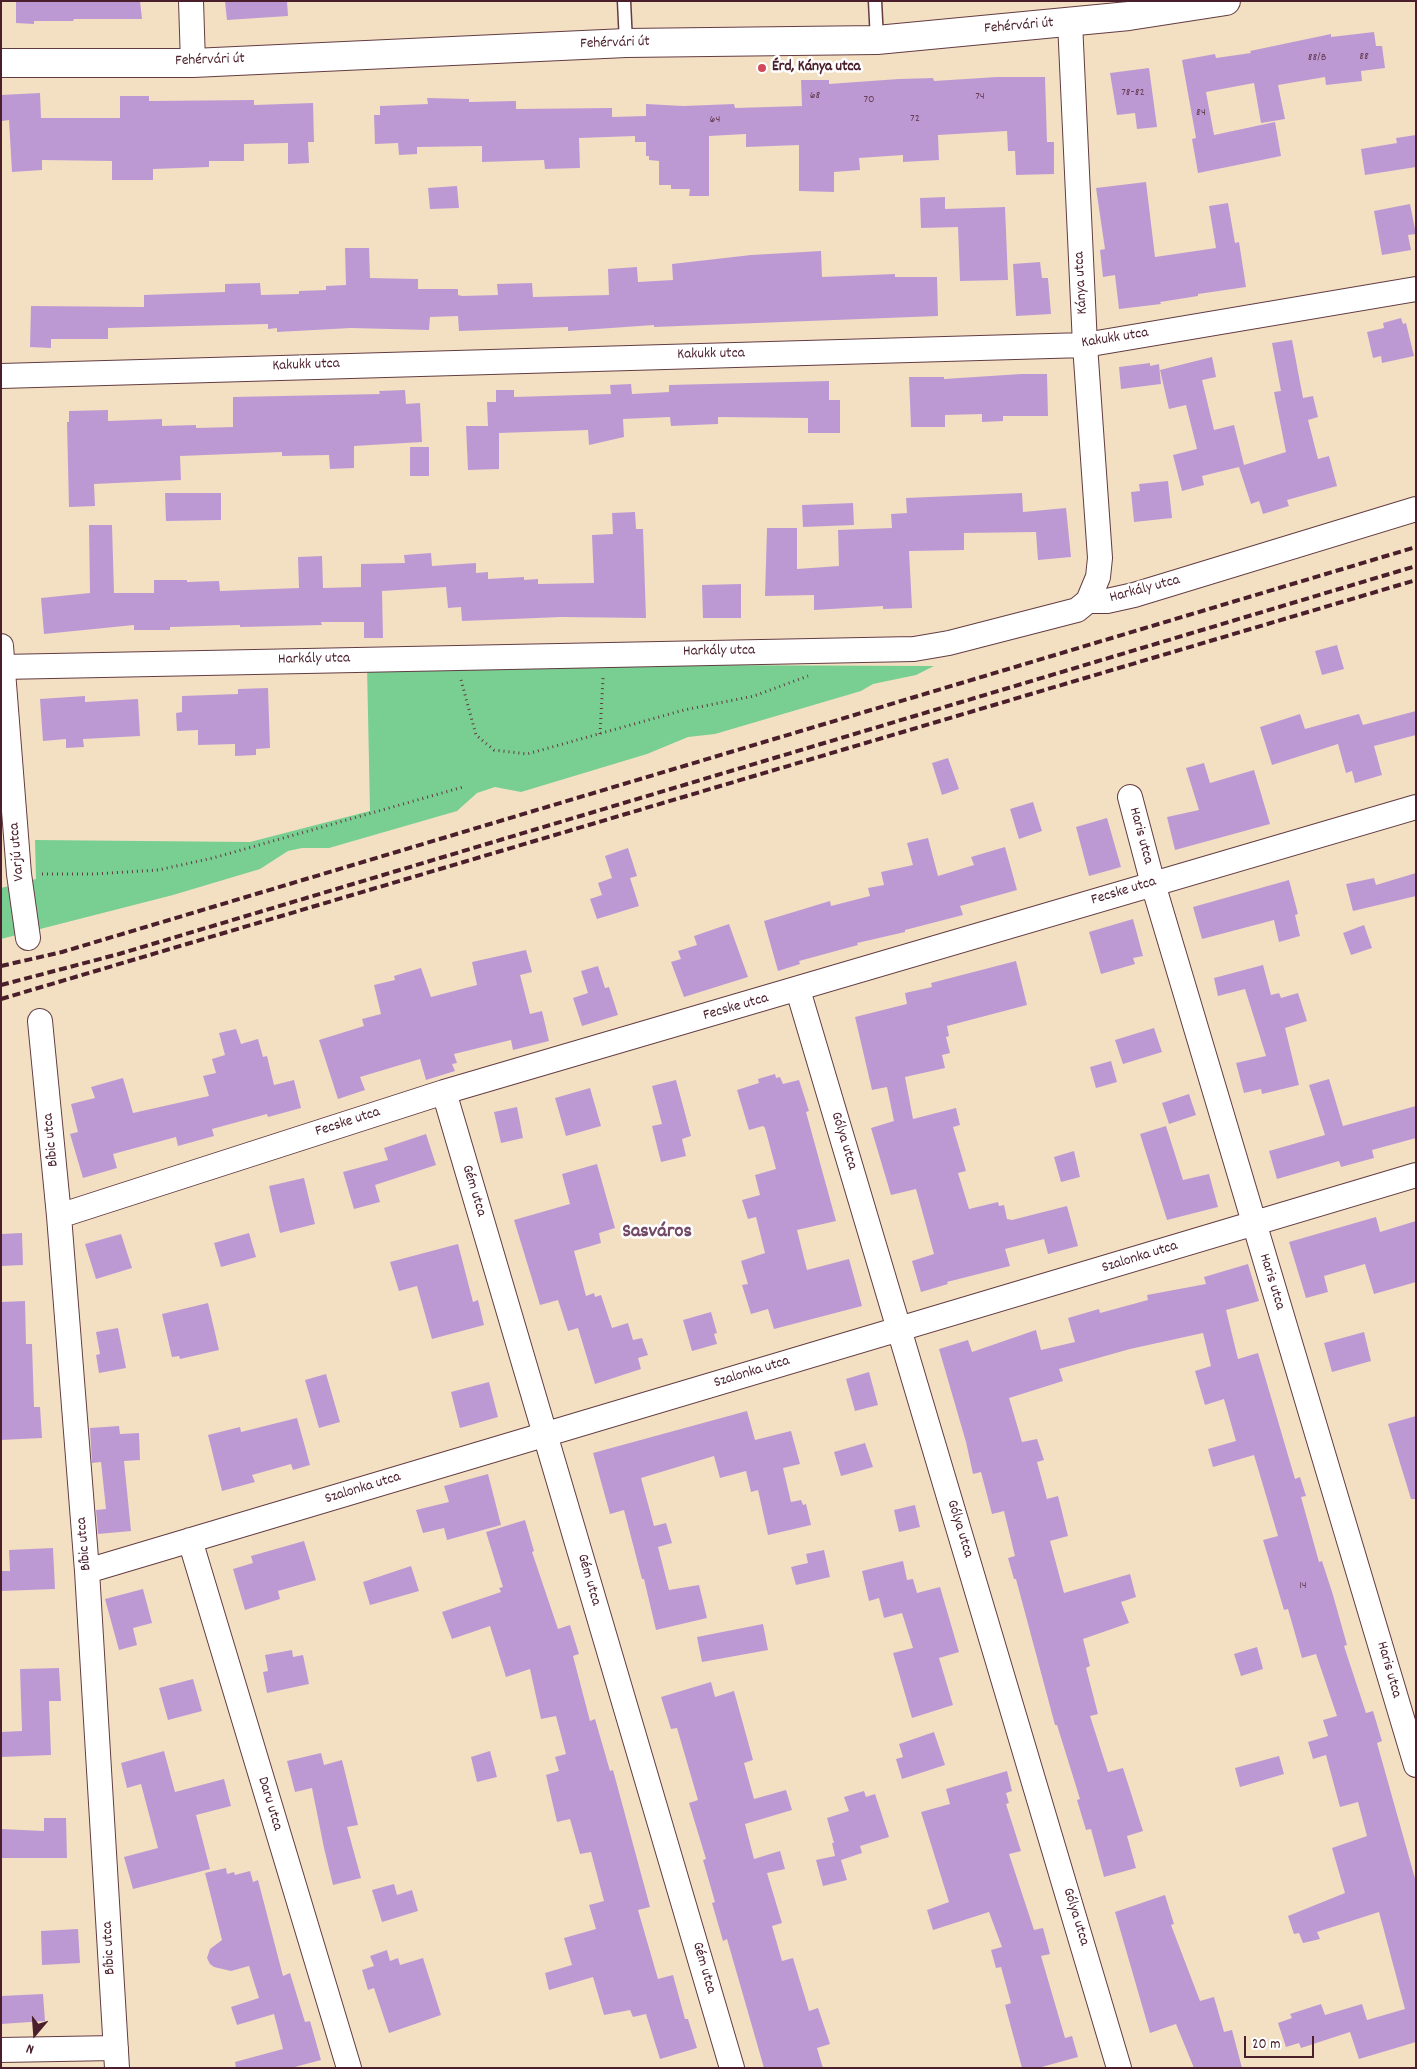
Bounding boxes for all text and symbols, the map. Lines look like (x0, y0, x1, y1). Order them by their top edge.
street label: Fehérvári út (984, 15, 1054, 39)
street label: Fehérvári út (580, 34, 650, 54)
house number: 88 (1359, 50, 1369, 64)
street label: Fehérvári út (175, 51, 245, 71)
house number: 88/B (1308, 51, 1326, 65)
place label: Érd, Kánya utca (772, 59, 861, 77)
marker: Érd, Kánya utca (756, 62, 768, 74)
house number: 78-82 (1121, 86, 1145, 100)
house number: 68 (810, 89, 820, 103)
house number: 74 (975, 90, 985, 104)
house number: 70 (863, 93, 875, 107)
house number: 84 (1196, 106, 1206, 120)
house number: 72 (910, 112, 920, 126)
house number: 64 (710, 113, 720, 127)
street label: Kánya utca (1071, 251, 1093, 315)
street label: Kakukk utca (1080, 325, 1150, 353)
street label: Kakukk utca (677, 345, 745, 365)
street label: Kakukk utca (272, 356, 340, 376)
street label: Harkály utca (1108, 572, 1182, 608)
street label: Harkály utca (683, 642, 755, 662)
street label: Harkály utca (278, 650, 350, 670)
street label: Haris utca (1124, 806, 1156, 866)
street label: Varjú utca (6, 822, 30, 882)
street label: Fecske utca (1089, 874, 1159, 910)
street label: Fecske utca (701, 990, 771, 1026)
street label: Fecske utca (313, 1104, 383, 1142)
street label: Gólya utca (826, 1110, 860, 1172)
street label: Bíbic utca (40, 1112, 64, 1168)
street label: Gém utca (457, 1163, 489, 1219)
district label: Sasváros (622, 1221, 692, 1245)
street label: Szalonka utca (1100, 1238, 1180, 1278)
street label: Haris utca (1254, 1252, 1288, 1312)
street label: Szalonka utca (712, 1353, 792, 1393)
street label: Szalonka utca (323, 1469, 403, 1509)
street label: Gólya utca (942, 1498, 976, 1560)
street label: Bíbic utca (74, 1516, 96, 1572)
street label: Gém utca (572, 1552, 604, 1608)
house number: 14 (1299, 1579, 1307, 1593)
street label: Haris utca (1371, 1640, 1405, 1700)
street label: Daru utca (252, 1775, 286, 1833)
street label: Gólya utca (1058, 1886, 1092, 1948)
street label: Bíbic utca (100, 1921, 120, 1975)
street label: Gém utca (687, 1940, 719, 1996)
north arrow (10, 2009, 60, 2059)
scale bar (1247, 2026, 1317, 2058)
text: 20 m (1252, 2034, 1280, 2056)
text: N (24, 2038, 37, 2059)

